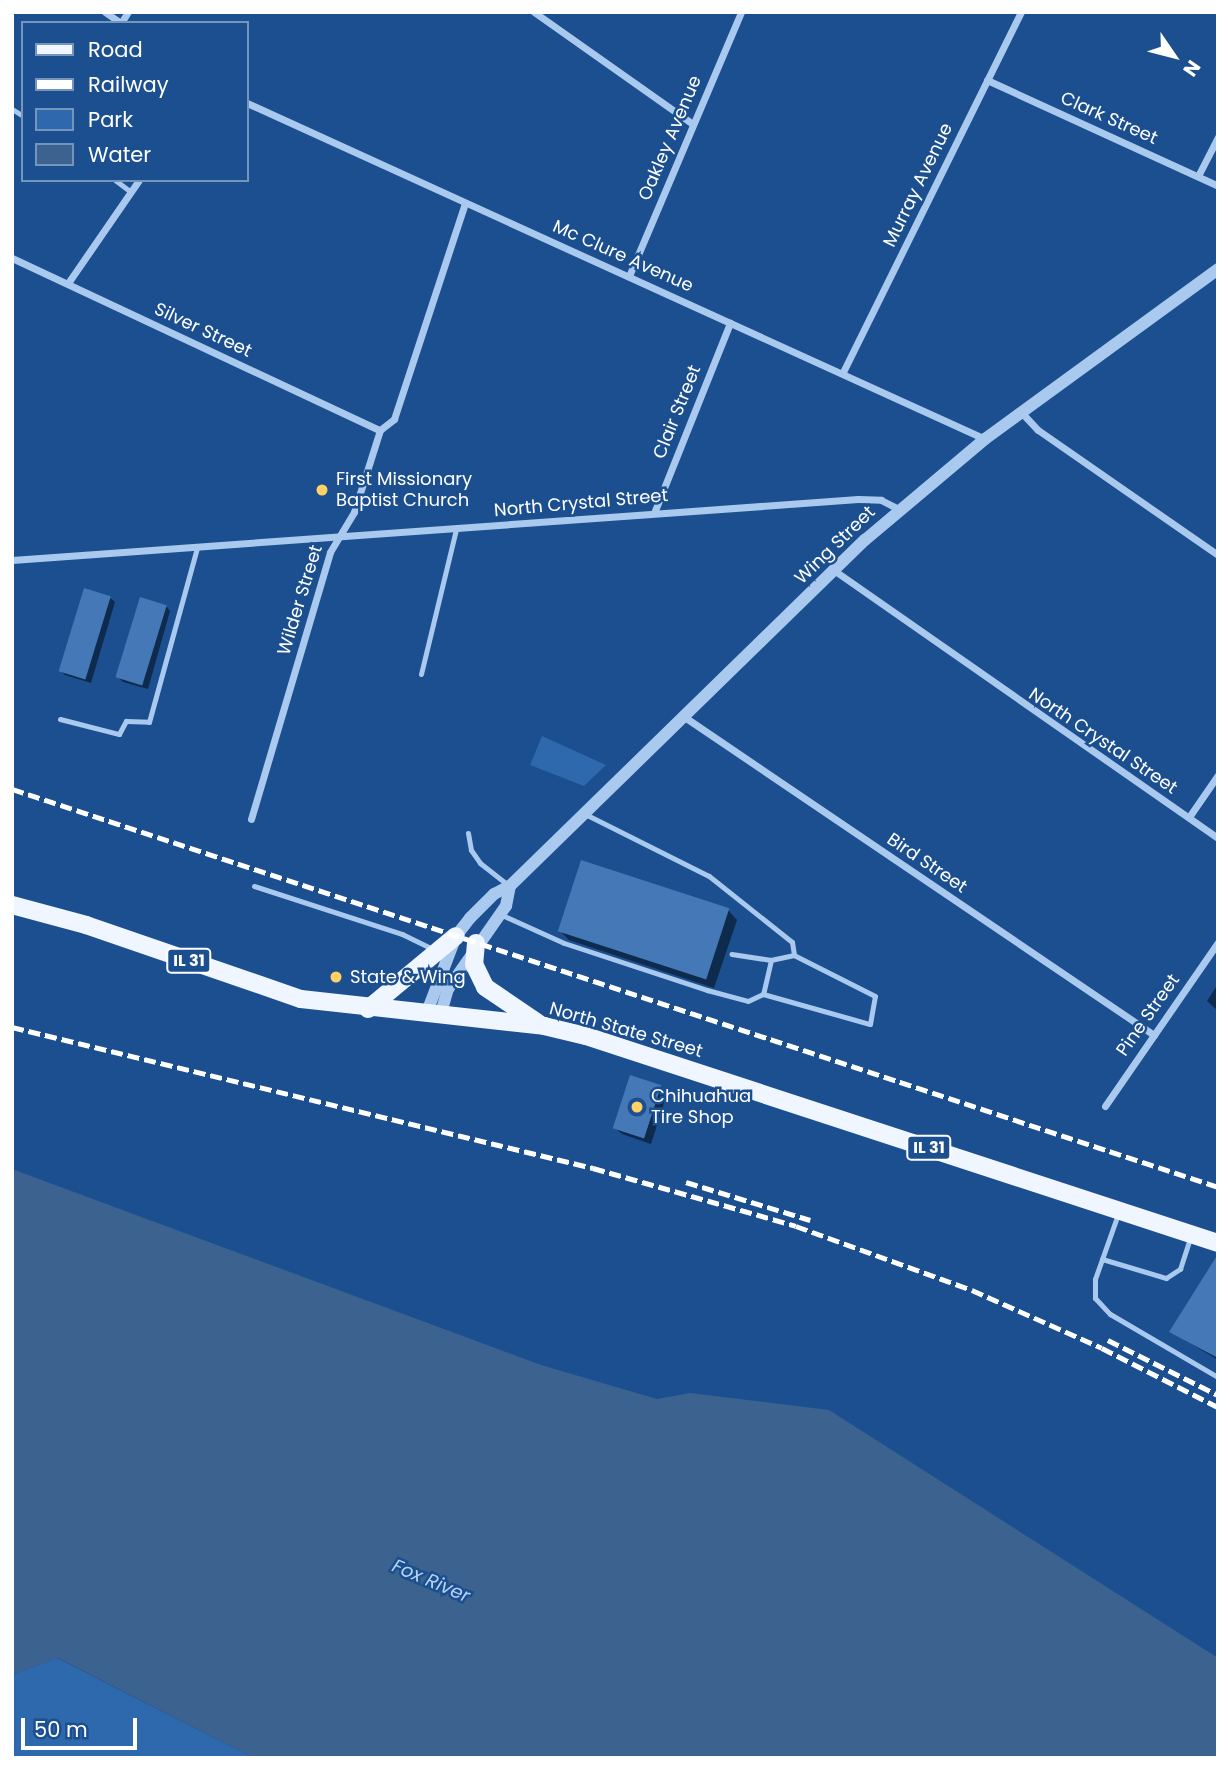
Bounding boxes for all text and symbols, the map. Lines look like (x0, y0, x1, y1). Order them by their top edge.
legend (21, 21, 248, 182)
north arrow (1139, 21, 1209, 91)
text: Road (88, 35, 143, 64)
text: N (1176, 55, 1207, 82)
text: Railway (88, 70, 169, 99)
street label: Oakley Avenue (634, 72, 706, 204)
street label: Clark Street (1057, 87, 1161, 149)
text: Park (88, 105, 133, 134)
street label: Murray Avenue (879, 120, 957, 250)
text: Water (88, 140, 151, 169)
street label: Mc Clure Avenue (549, 215, 697, 297)
street label: Silver Street (151, 298, 255, 362)
street label: Clair Street (648, 362, 706, 462)
place label: First Missionary Baptist Church (336, 469, 472, 512)
marker: First Missionary Baptist Church (314, 482, 330, 498)
street label: North Crystal Street (493, 485, 669, 521)
street label: Wing Street (790, 501, 880, 589)
street label: Wilder Street (273, 542, 327, 658)
street label: North Crystal Street (1025, 683, 1181, 799)
street label: Bird Street (883, 828, 971, 898)
road number: IL 31 (166, 948, 212, 973)
place label: State & Wing (350, 966, 466, 988)
marker: State & Wing (328, 969, 344, 985)
street label: Pine Street (1112, 970, 1184, 1060)
street label: North State Street (547, 998, 705, 1062)
place label: Chihuahua Tire Shop (651, 1086, 751, 1128)
marker: Chihuahua Tire Shop (629, 1099, 645, 1115)
road number: IL 31 (906, 1136, 952, 1160)
water label: Fox River (389, 1554, 473, 1608)
scale bar (24, 1704, 140, 1748)
text: 50 m (34, 1715, 88, 1744)

